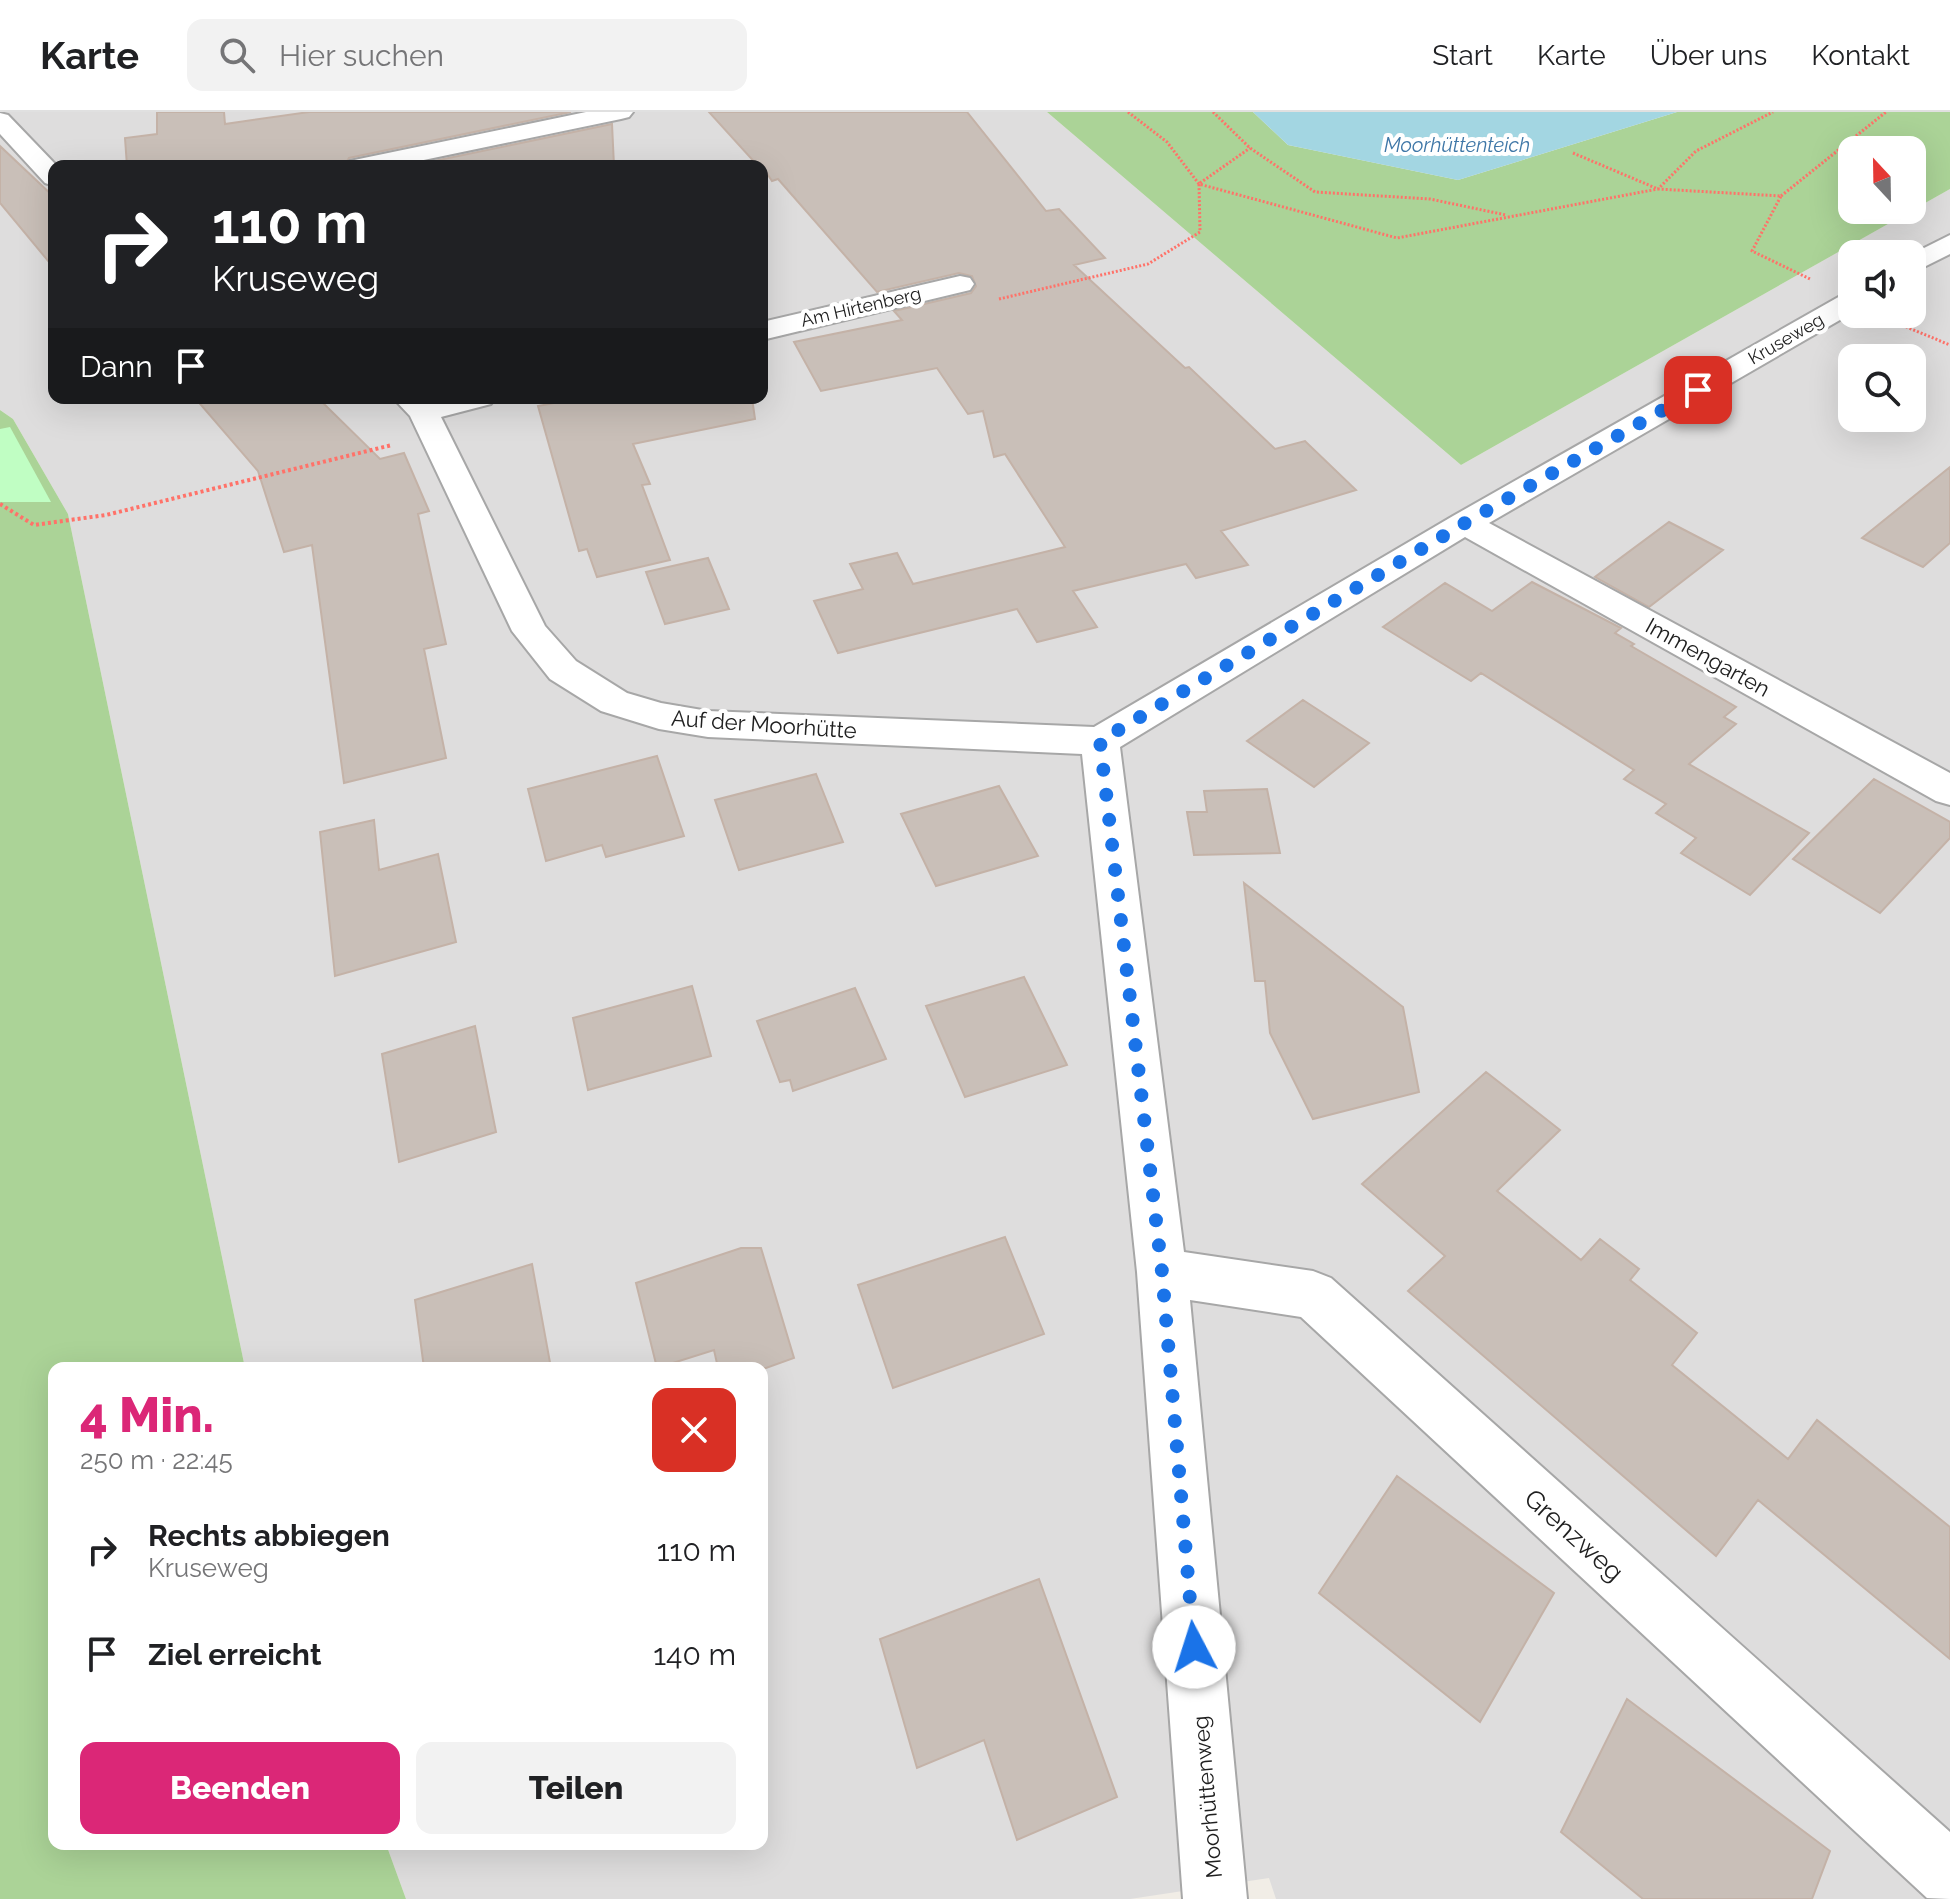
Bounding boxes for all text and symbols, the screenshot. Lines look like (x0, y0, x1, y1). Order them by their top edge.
search box (187, 19, 747, 91)
text: Karte (40, 33, 139, 78)
icon: search (215, 33, 259, 77)
text: Hier suchen (279, 38, 444, 73)
text: Start (1432, 39, 1493, 72)
text: Karte (1537, 39, 1606, 72)
text: Über uns (1650, 39, 1767, 72)
text: Kontakt (1811, 39, 1910, 72)
water label: Moorhüttenteich (1384, 133, 1530, 157)
north arrow (1838, 136, 1926, 224)
map controls (1838, 136, 1926, 432)
text: 110 m (212, 190, 367, 256)
icon: right (80, 192, 184, 296)
button: sound (1838, 240, 1926, 328)
text: Kruseweg (212, 257, 379, 299)
street label: Am Hirtenberg (799, 282, 923, 331)
street label: Kruseweg (1744, 309, 1827, 369)
icon: arrive (169, 344, 213, 388)
button: search (1838, 344, 1926, 432)
text: Dann (80, 349, 153, 384)
pin (1664, 356, 1732, 424)
icon: arrive (1676, 368, 1720, 412)
street label: Immengarten (1641, 612, 1775, 702)
street label: Auf der Moorhütte (670, 705, 858, 743)
text: 4 Min. (80, 1387, 214, 1443)
button: close (652, 1388, 736, 1472)
text: 250 m · 22:45 (80, 1445, 233, 1475)
street label: Grenzweg (1518, 1483, 1630, 1587)
text: Rechts abbiegen (148, 1518, 390, 1553)
icon: right (80, 1528, 124, 1572)
text: 110 m (657, 1533, 736, 1568)
text: Kruseweg (148, 1553, 269, 1583)
position arrow (1152, 1605, 1236, 1689)
icon: arrive (80, 1632, 124, 1676)
text: Ziel erreicht (148, 1637, 321, 1672)
text: 140 m (653, 1637, 736, 1672)
street label: Moorhüttenweg (1187, 1715, 1227, 1879)
button: Beenden (80, 1742, 400, 1834)
button: Teilen (416, 1742, 736, 1834)

